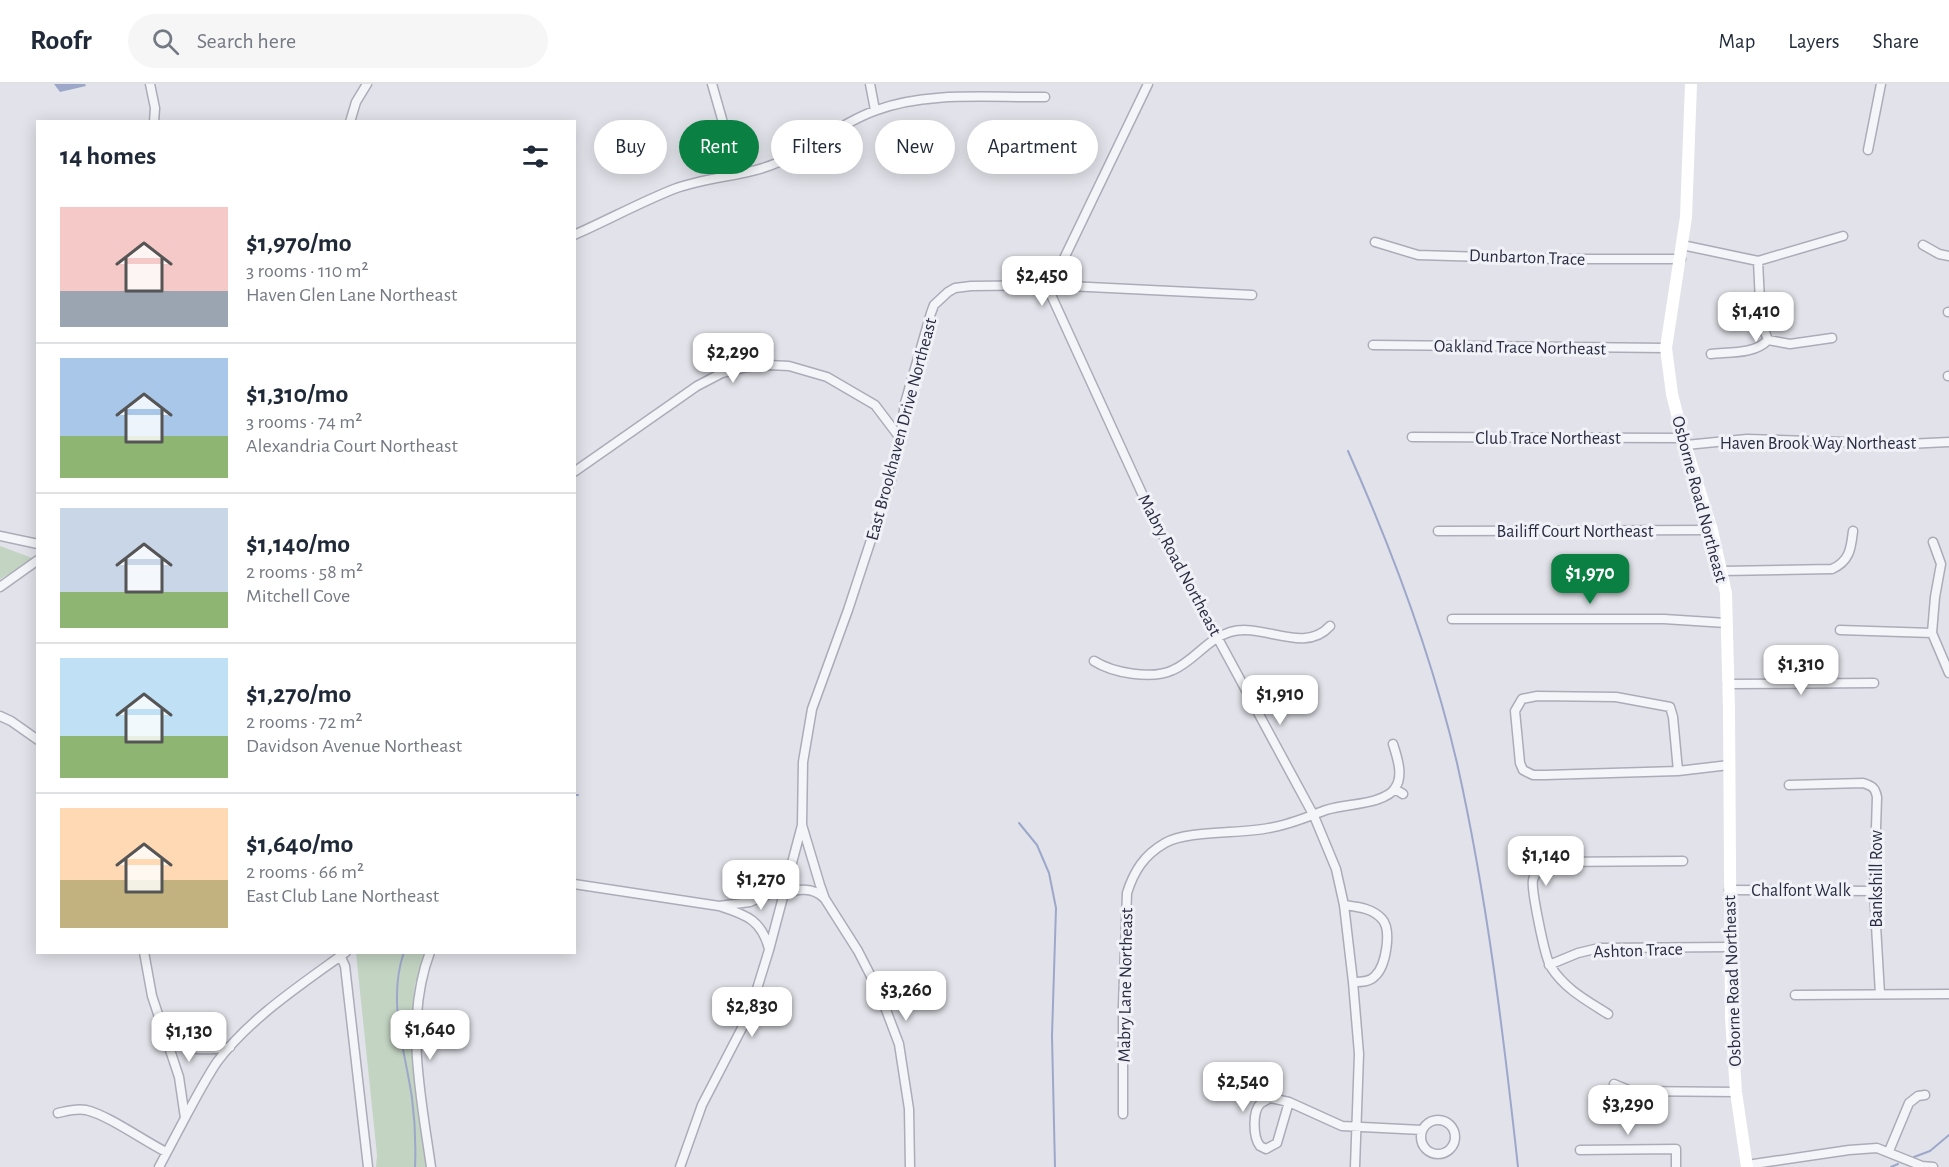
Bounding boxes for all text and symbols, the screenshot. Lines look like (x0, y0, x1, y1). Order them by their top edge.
search box (128, 14, 548, 68)
icon: search (149, 25, 182, 58)
text: Roofr (30, 27, 92, 55)
text: Search here (197, 30, 296, 52)
text: Map (1719, 31, 1755, 52)
text: Layers (1788, 31, 1839, 52)
text: Share (1872, 31, 1919, 52)
chip: Buy (594, 120, 667, 174)
chip: Rent (679, 120, 759, 174)
chip: Filters (771, 120, 863, 174)
chip: New (875, 120, 955, 174)
chip: Apartment (967, 120, 1098, 174)
icon: filters (519, 140, 552, 173)
text: 14 homes (60, 143, 156, 169)
text: $1,970/mo (246, 230, 352, 256)
icon: home (108, 231, 180, 303)
street label: Dunbarton Trace (1469, 247, 1585, 269)
pin: $2,450 (993, 256, 1091, 307)
text: 3 rooms · 110 m² (246, 261, 369, 281)
text: $2,450 (1016, 265, 1068, 285)
text: Haven Glen Lane Northeast (246, 285, 457, 305)
pin: $1,410 (1707, 292, 1805, 343)
text: $1,410 (1732, 301, 1780, 321)
street label: East Brookhaven Drive Northeast (864, 316, 940, 542)
pin: $2,290 (684, 333, 782, 384)
street label: Oakland Trace Northeast (1434, 337, 1607, 359)
text: $2,290 (707, 342, 759, 362)
text: $1,310/mo (246, 381, 348, 407)
icon: home (108, 382, 180, 454)
text: 3 rooms · 74 m² (246, 412, 362, 432)
street label: Osborne Road Northeast (1668, 414, 1730, 585)
street label: Club Trace Northeast (1475, 430, 1621, 448)
street label: Haven Brook Way Northeast (1720, 435, 1916, 453)
text: Alexandria Court Northeast (246, 436, 458, 456)
street label: Mabry Road Northeast (1134, 492, 1224, 639)
street label: Bailiff Court Northeast (1497, 523, 1654, 541)
text: $1,140/mo (246, 531, 350, 557)
icon: home (108, 532, 180, 604)
pin: $1,970 (1541, 554, 1639, 605)
text: 2 rooms · 58 m² (246, 562, 363, 582)
text: $1,970 (1565, 563, 1615, 583)
text: Mitchell Cove (246, 586, 350, 606)
pin: $1,310 (1752, 645, 1850, 696)
text: $1,310 (1777, 654, 1825, 674)
pin: $1,910 (1231, 675, 1329, 726)
text: $1,270/mo (246, 681, 351, 707)
icon: home (108, 682, 180, 754)
text: $1,910 (1256, 684, 1304, 704)
text: 2 rooms · 72 m² (246, 712, 363, 732)
text: Davidson Avenue Northeast (246, 736, 462, 756)
street label: Bankshill Row (1868, 830, 1886, 928)
text: $1,640/mo (246, 831, 353, 857)
icon: home (108, 832, 180, 904)
pin: $1,140 (1497, 836, 1595, 887)
text: $1,140 (1522, 845, 1570, 865)
pin: $1,270 (712, 860, 810, 911)
text: 2 rooms · 66 m² (246, 862, 364, 882)
text: $1,270 (736, 869, 786, 889)
street label: Chalfont Walk (1751, 882, 1851, 900)
text: East Club Lane Northeast (246, 886, 439, 906)
street label: Osborne Road Northeast (1721, 895, 1745, 1067)
street label: Mabry Lane Northeast (1116, 907, 1136, 1063)
street label: Ashton Trace (1593, 940, 1683, 962)
pin: $3,260 (857, 971, 955, 1022)
text: $3,260 (880, 980, 932, 1000)
pin: $2,830 (703, 987, 801, 1038)
text: $2,830 (726, 996, 778, 1016)
pin: $1,640 (381, 1010, 479, 1061)
pin: $1,130 (140, 1012, 238, 1063)
text: $1,640 (405, 1019, 455, 1039)
text: $1,130 (165, 1021, 213, 1041)
pin: $2,540 (1194, 1062, 1292, 1113)
text: $2,540 (1217, 1071, 1269, 1091)
pin: $3,290 (1579, 1085, 1677, 1136)
text: $3,290 (1602, 1094, 1654, 1114)

